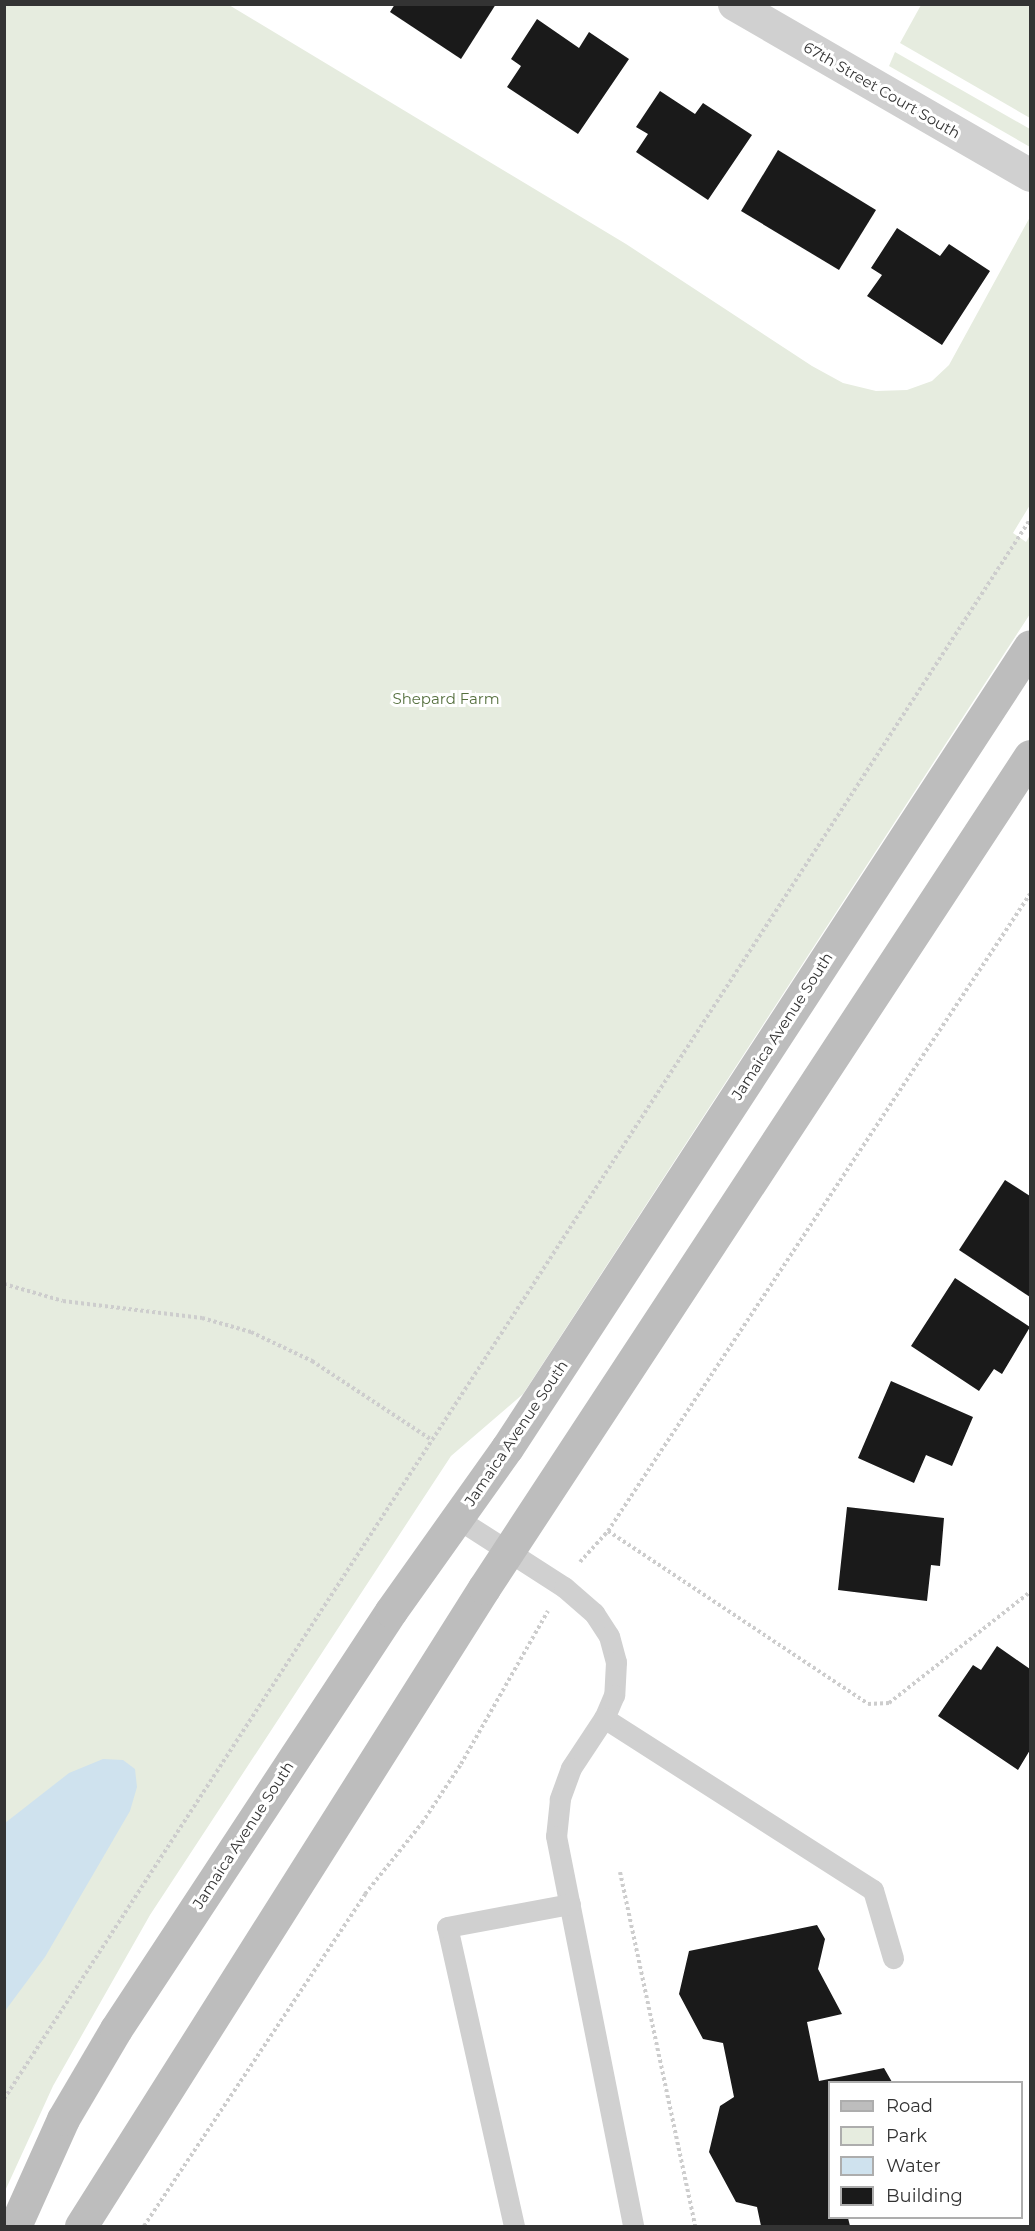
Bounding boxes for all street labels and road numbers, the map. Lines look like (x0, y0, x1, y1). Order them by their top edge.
street label: 67th Street Court South (800, 38, 964, 142)
street label: Jamaica Avenue South (728, 949, 836, 1103)
street label: Jamaica Avenue South (460, 1357, 572, 1509)
street label: Jamaica Avenue South (189, 1758, 297, 1912)

